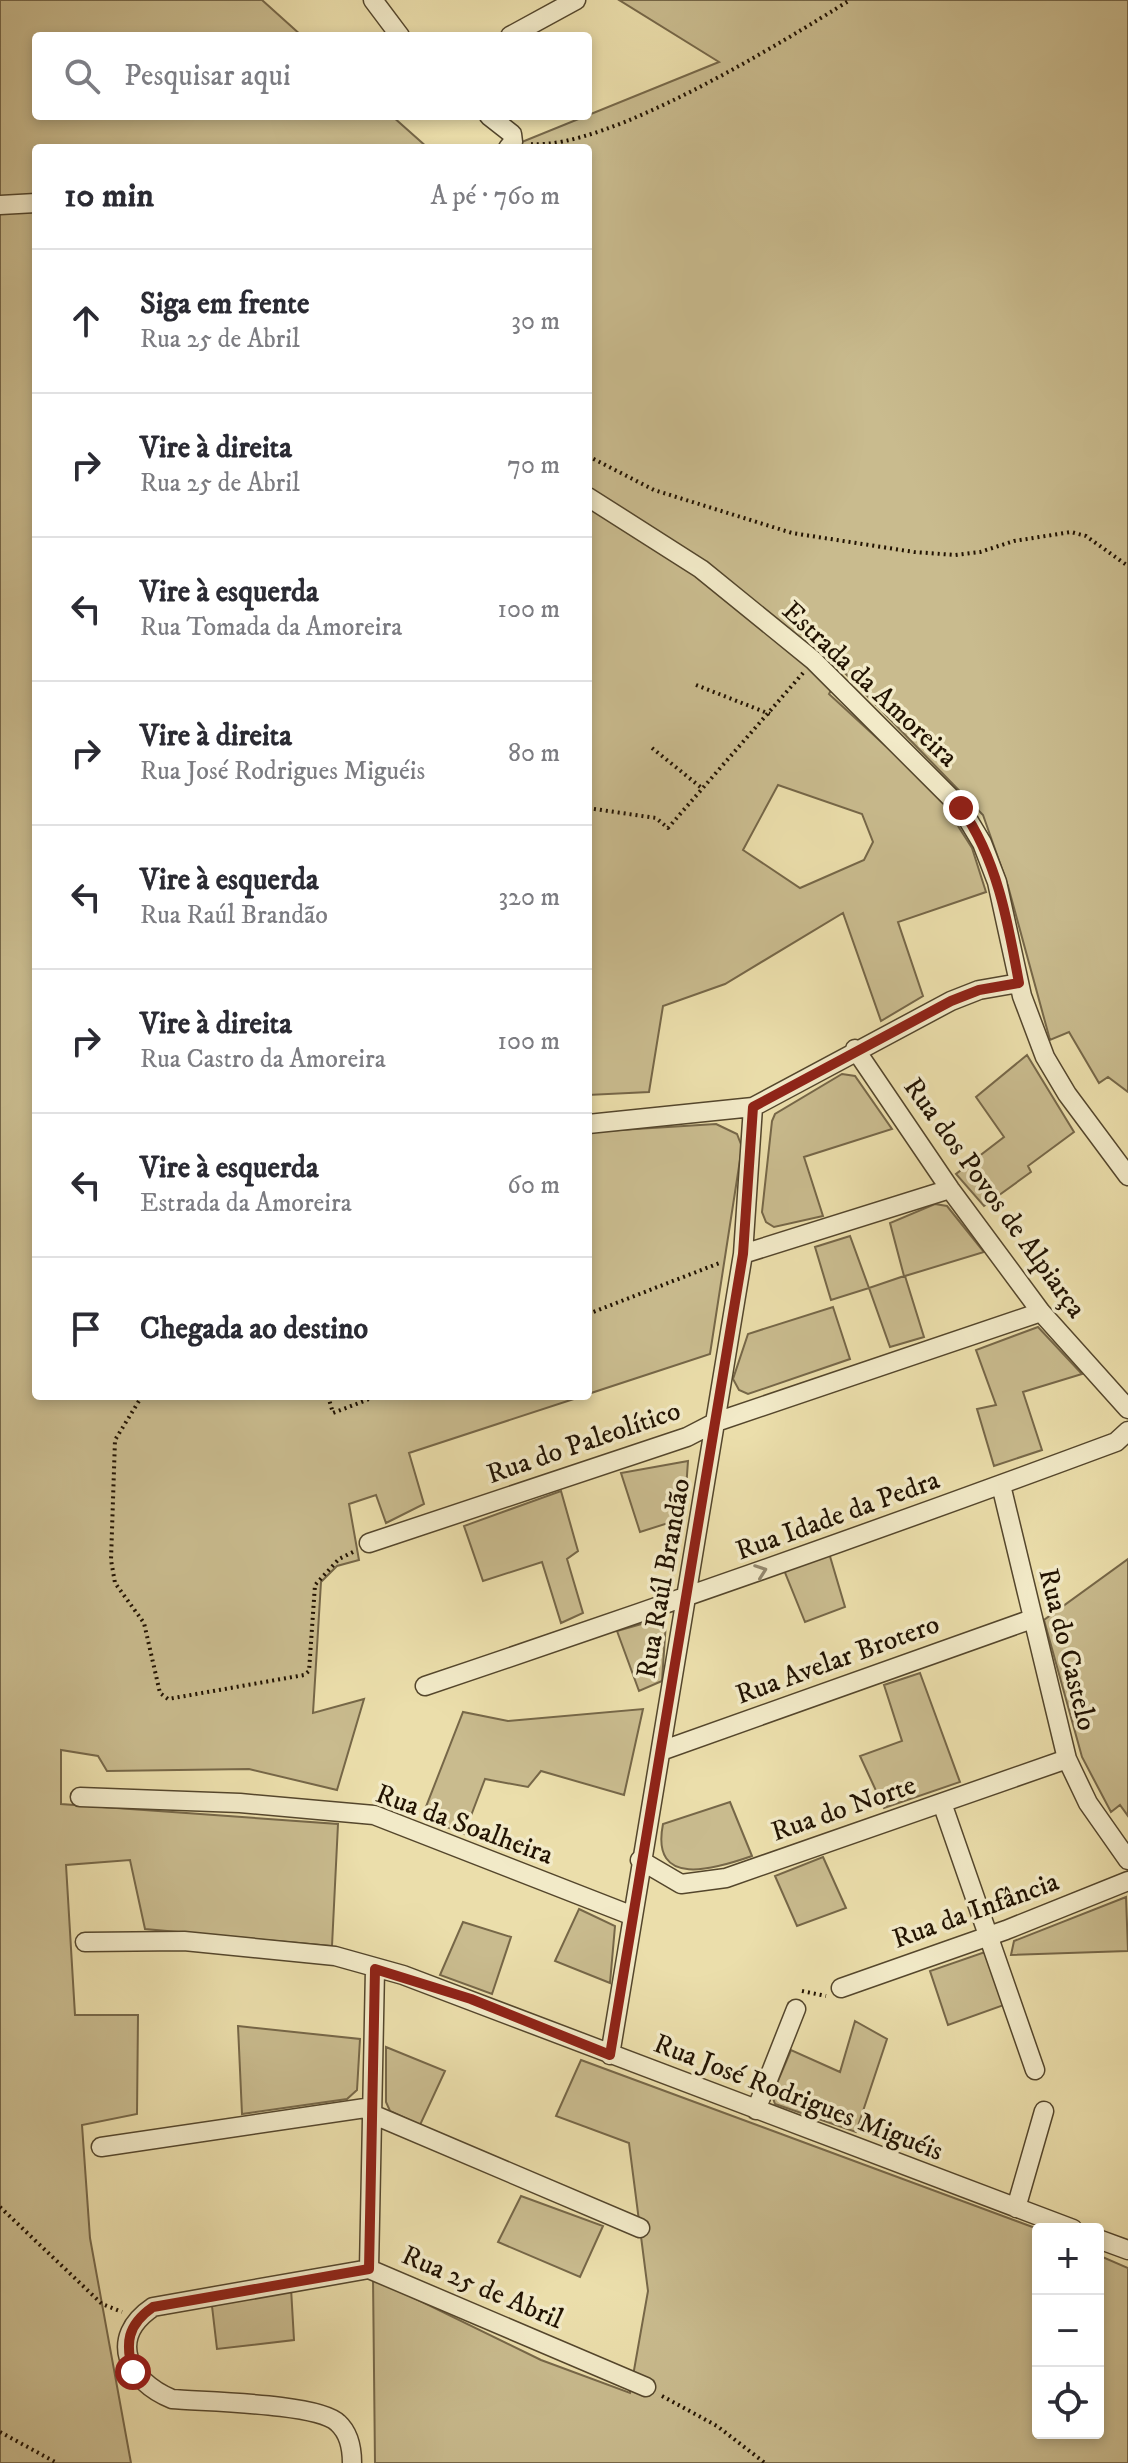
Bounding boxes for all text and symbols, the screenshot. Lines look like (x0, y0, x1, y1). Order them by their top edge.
search box (32, 32, 592, 120)
icon: search (60, 54, 104, 98)
text: Pesquisar aqui (124, 58, 291, 95)
text: 10 min (64, 175, 154, 217)
text: A pé · 760 m (430, 180, 560, 213)
text: Siga em frente (140, 286, 309, 323)
icon: ahead (64, 299, 108, 343)
text: 30 m (511, 305, 560, 338)
text: Rua 25 de Abril (140, 323, 300, 356)
text: Vire à direita (140, 430, 292, 467)
icon: right (64, 443, 108, 487)
text: 70 m (507, 449, 560, 482)
text: Rua 25 de Abril (140, 467, 300, 500)
text: Vire à esquerda (140, 574, 319, 611)
icon: left (64, 587, 108, 631)
text: 100 m (497, 593, 560, 626)
street label: Estrada da Amoreira (775, 594, 965, 775)
text: Rua Tomada da Amoreira (140, 611, 402, 644)
text: Vire à direita (140, 718, 292, 755)
icon: right (64, 731, 108, 775)
text: 80 m (508, 737, 560, 770)
text: Rua José Rodrigues Miguéis (140, 755, 425, 788)
route end (943, 790, 979, 826)
text: Vire à esquerda (140, 862, 319, 899)
icon: left (64, 875, 108, 919)
text: 320 m (498, 881, 560, 914)
text: Rua Raúl Brandão (140, 899, 328, 932)
text: Vire à direita (140, 1006, 292, 1043)
icon: right (64, 1019, 108, 1063)
text: 100 m (497, 1025, 560, 1058)
text: Rua Castro da Amoreira (140, 1043, 386, 1076)
street label: Rua dos Povos de Alpiarça (896, 1071, 1094, 1325)
text: Vire à esquerda (140, 1150, 319, 1187)
icon: left (64, 1163, 108, 1207)
text: 60 m (507, 1169, 560, 1202)
text: Estrada da Amoreira (140, 1187, 352, 1220)
icon: arrive (64, 1307, 108, 1351)
text: Chegada ao destino (140, 1311, 368, 1348)
street label: Rua do Paleolítico (482, 1393, 685, 1492)
street label: Rua Idade da Pedra (731, 1462, 944, 1569)
street label: Rua Raúl Brandão (629, 1476, 698, 1681)
one-way arrow (753, 1565, 767, 1581)
street label: Rua do Castelo (1030, 1565, 1105, 1734)
street label: Rua Avelar Brotero (731, 1606, 944, 1712)
street label: Rua do Norte (767, 1767, 920, 1849)
street label: Rua da Soalheira (371, 1776, 558, 1873)
street label: Rua da Infância (887, 1864, 1064, 1957)
street label: Rua José Rodrigues Miguéis (649, 2026, 948, 2169)
map controls (1032, 2223, 1104, 2439)
button: + (1032, 2223, 1104, 2295)
street label: Rua 25 de Abril (396, 2238, 569, 2337)
button: − (1032, 2295, 1104, 2367)
route start (115, 2354, 151, 2390)
button: locate (1032, 2367, 1104, 2439)

